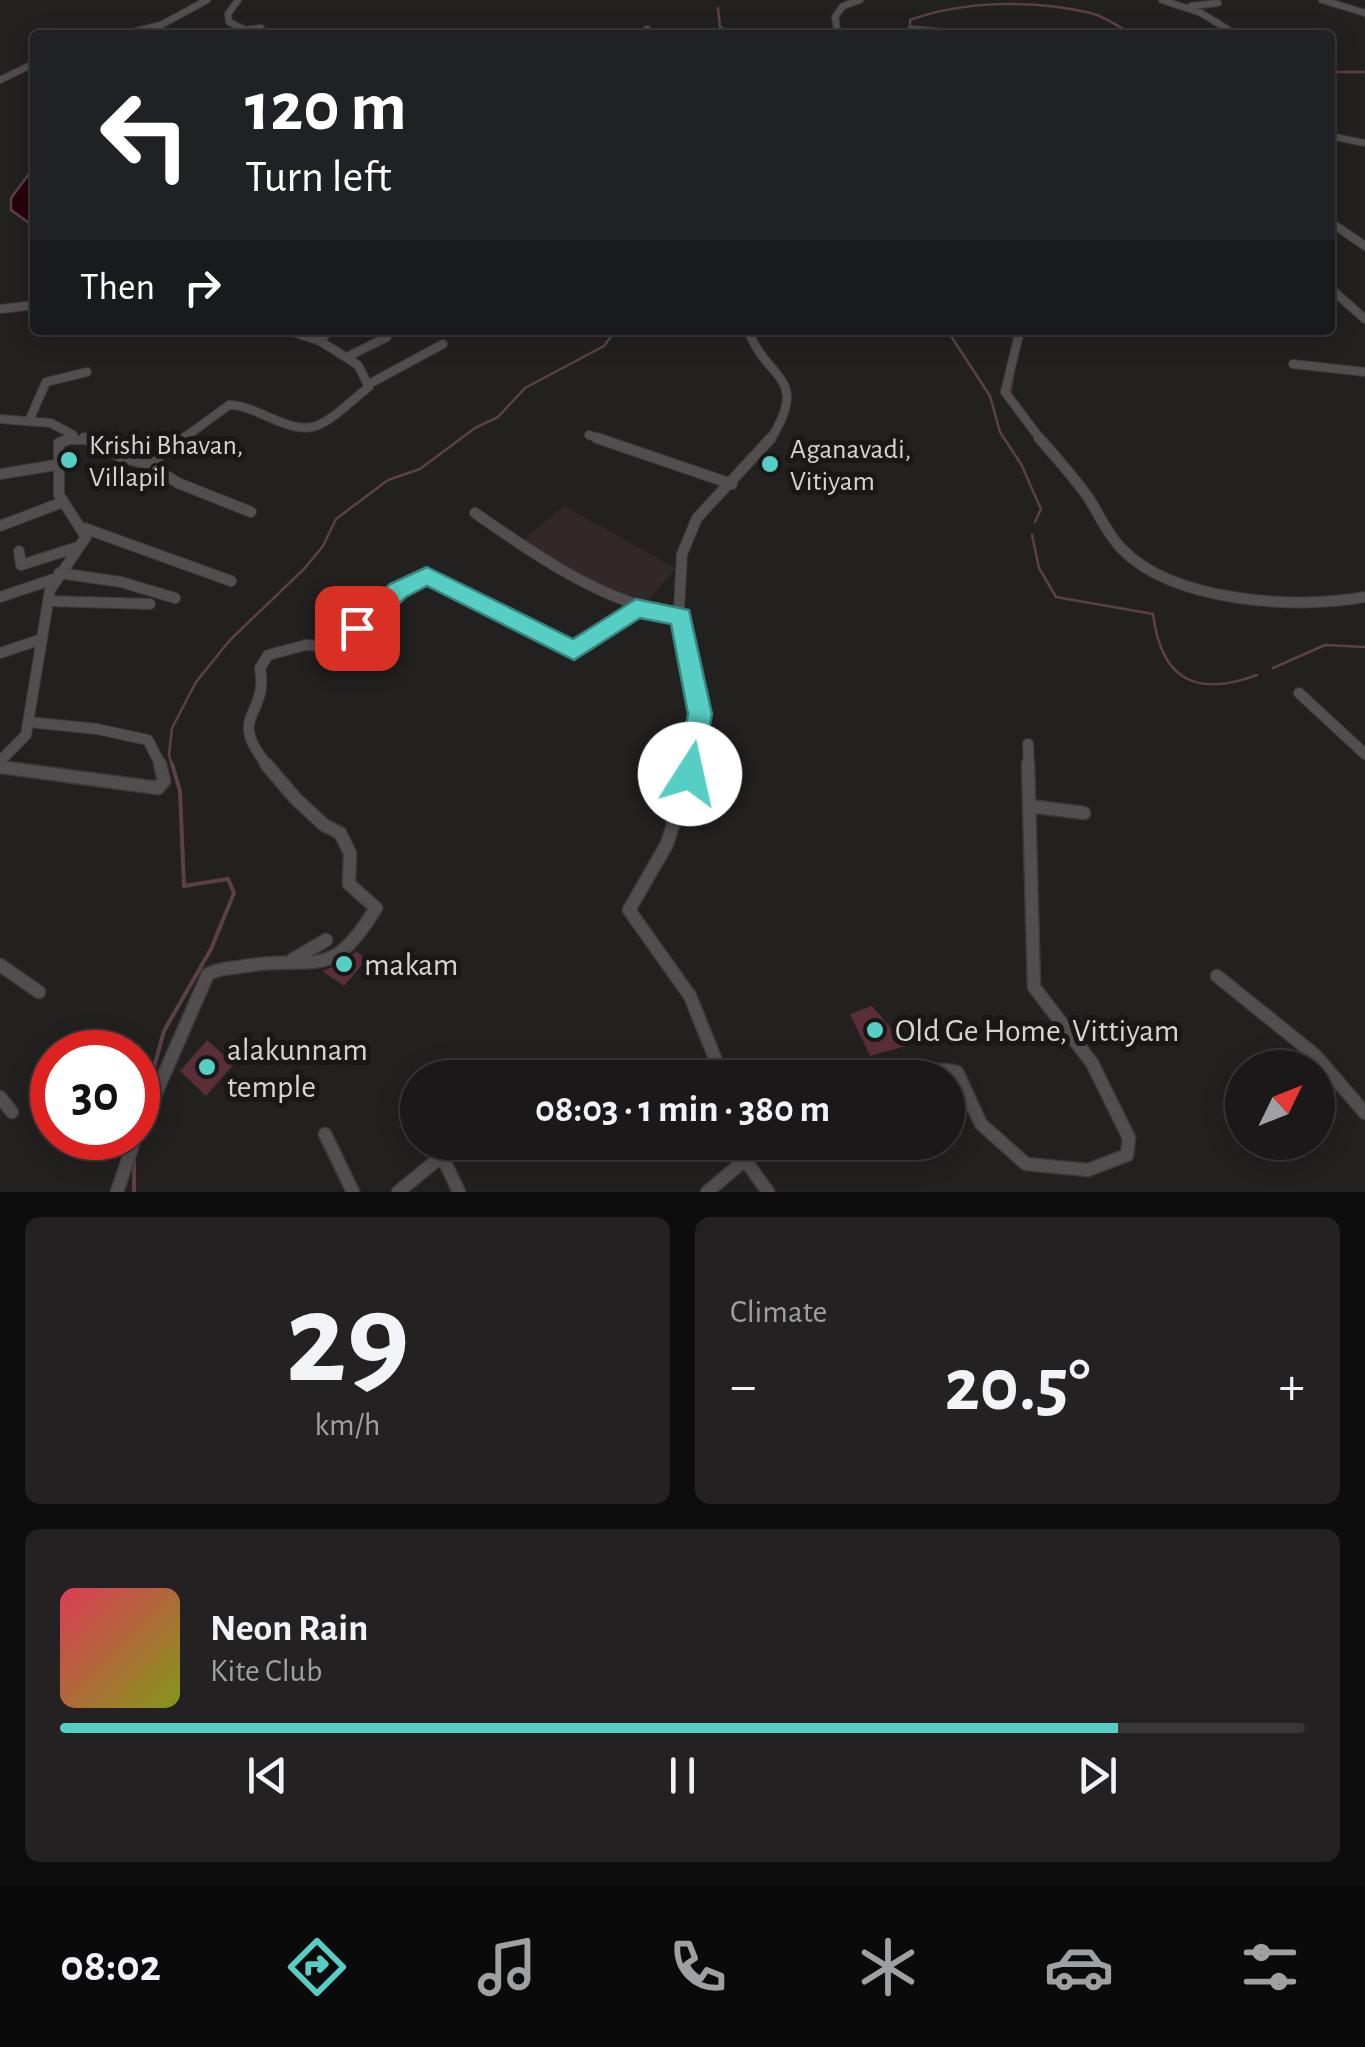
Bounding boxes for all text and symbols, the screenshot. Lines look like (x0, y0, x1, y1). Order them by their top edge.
icon: left (80, 70, 210, 200)
text: 120 m (245, 73, 407, 143)
text: Turn left (245, 155, 392, 200)
icon: right (175, 260, 230, 315)
text: Then (80, 269, 155, 307)
place label: Krishi Bhavan, Villapil (89, 432, 243, 492)
place label: Aganavadi, Vitiyam (790, 436, 911, 496)
marker: Krishi Bhavan, Villapil (58, 449, 80, 471)
marker: Aganavadi, Vitiyam (759, 453, 781, 475)
pin (315, 586, 400, 671)
icon: arrive (330, 601, 385, 656)
position arrow (638, 722, 742, 826)
place label: makam (364, 949, 458, 981)
marker: makam (333, 953, 355, 975)
place label: Old Ge Home, Vittiyam (895, 1015, 1179, 1047)
marker: Old Ge Home, Vittiyam (864, 1019, 886, 1041)
speed limit sign: 30 (30, 1030, 160, 1160)
place label: alakunnam temple (227, 1034, 368, 1103)
north arrow (1225, 1050, 1335, 1160)
map controls (1225, 1050, 1335, 1160)
marker: alakunnam temple (196, 1056, 218, 1078)
text: 08:03 · 1 min · 380 m (535, 1091, 830, 1129)
text: 29 (285, 1276, 410, 1406)
text: Climate (730, 1296, 827, 1328)
text: 20.5° (945, 1349, 1090, 1424)
text: − (730, 1359, 756, 1414)
text: + (1279, 1359, 1305, 1414)
text: km/h (314, 1409, 381, 1441)
text: Neon Rain (210, 1610, 368, 1648)
text: Kite Club (210, 1655, 322, 1687)
icon: previous (240, 1748, 295, 1803)
icon: pause (655, 1748, 710, 1803)
icon: next (1070, 1748, 1125, 1803)
icon: directions (282, 1932, 352, 2002)
icon: music (472, 1932, 542, 2002)
icon: phone (663, 1932, 733, 2002)
icon: climate (853, 1932, 923, 2002)
icon: car (1044, 1932, 1114, 2002)
icon: filters (1235, 1932, 1305, 2002)
text: 08:02 (60, 1944, 161, 1989)

